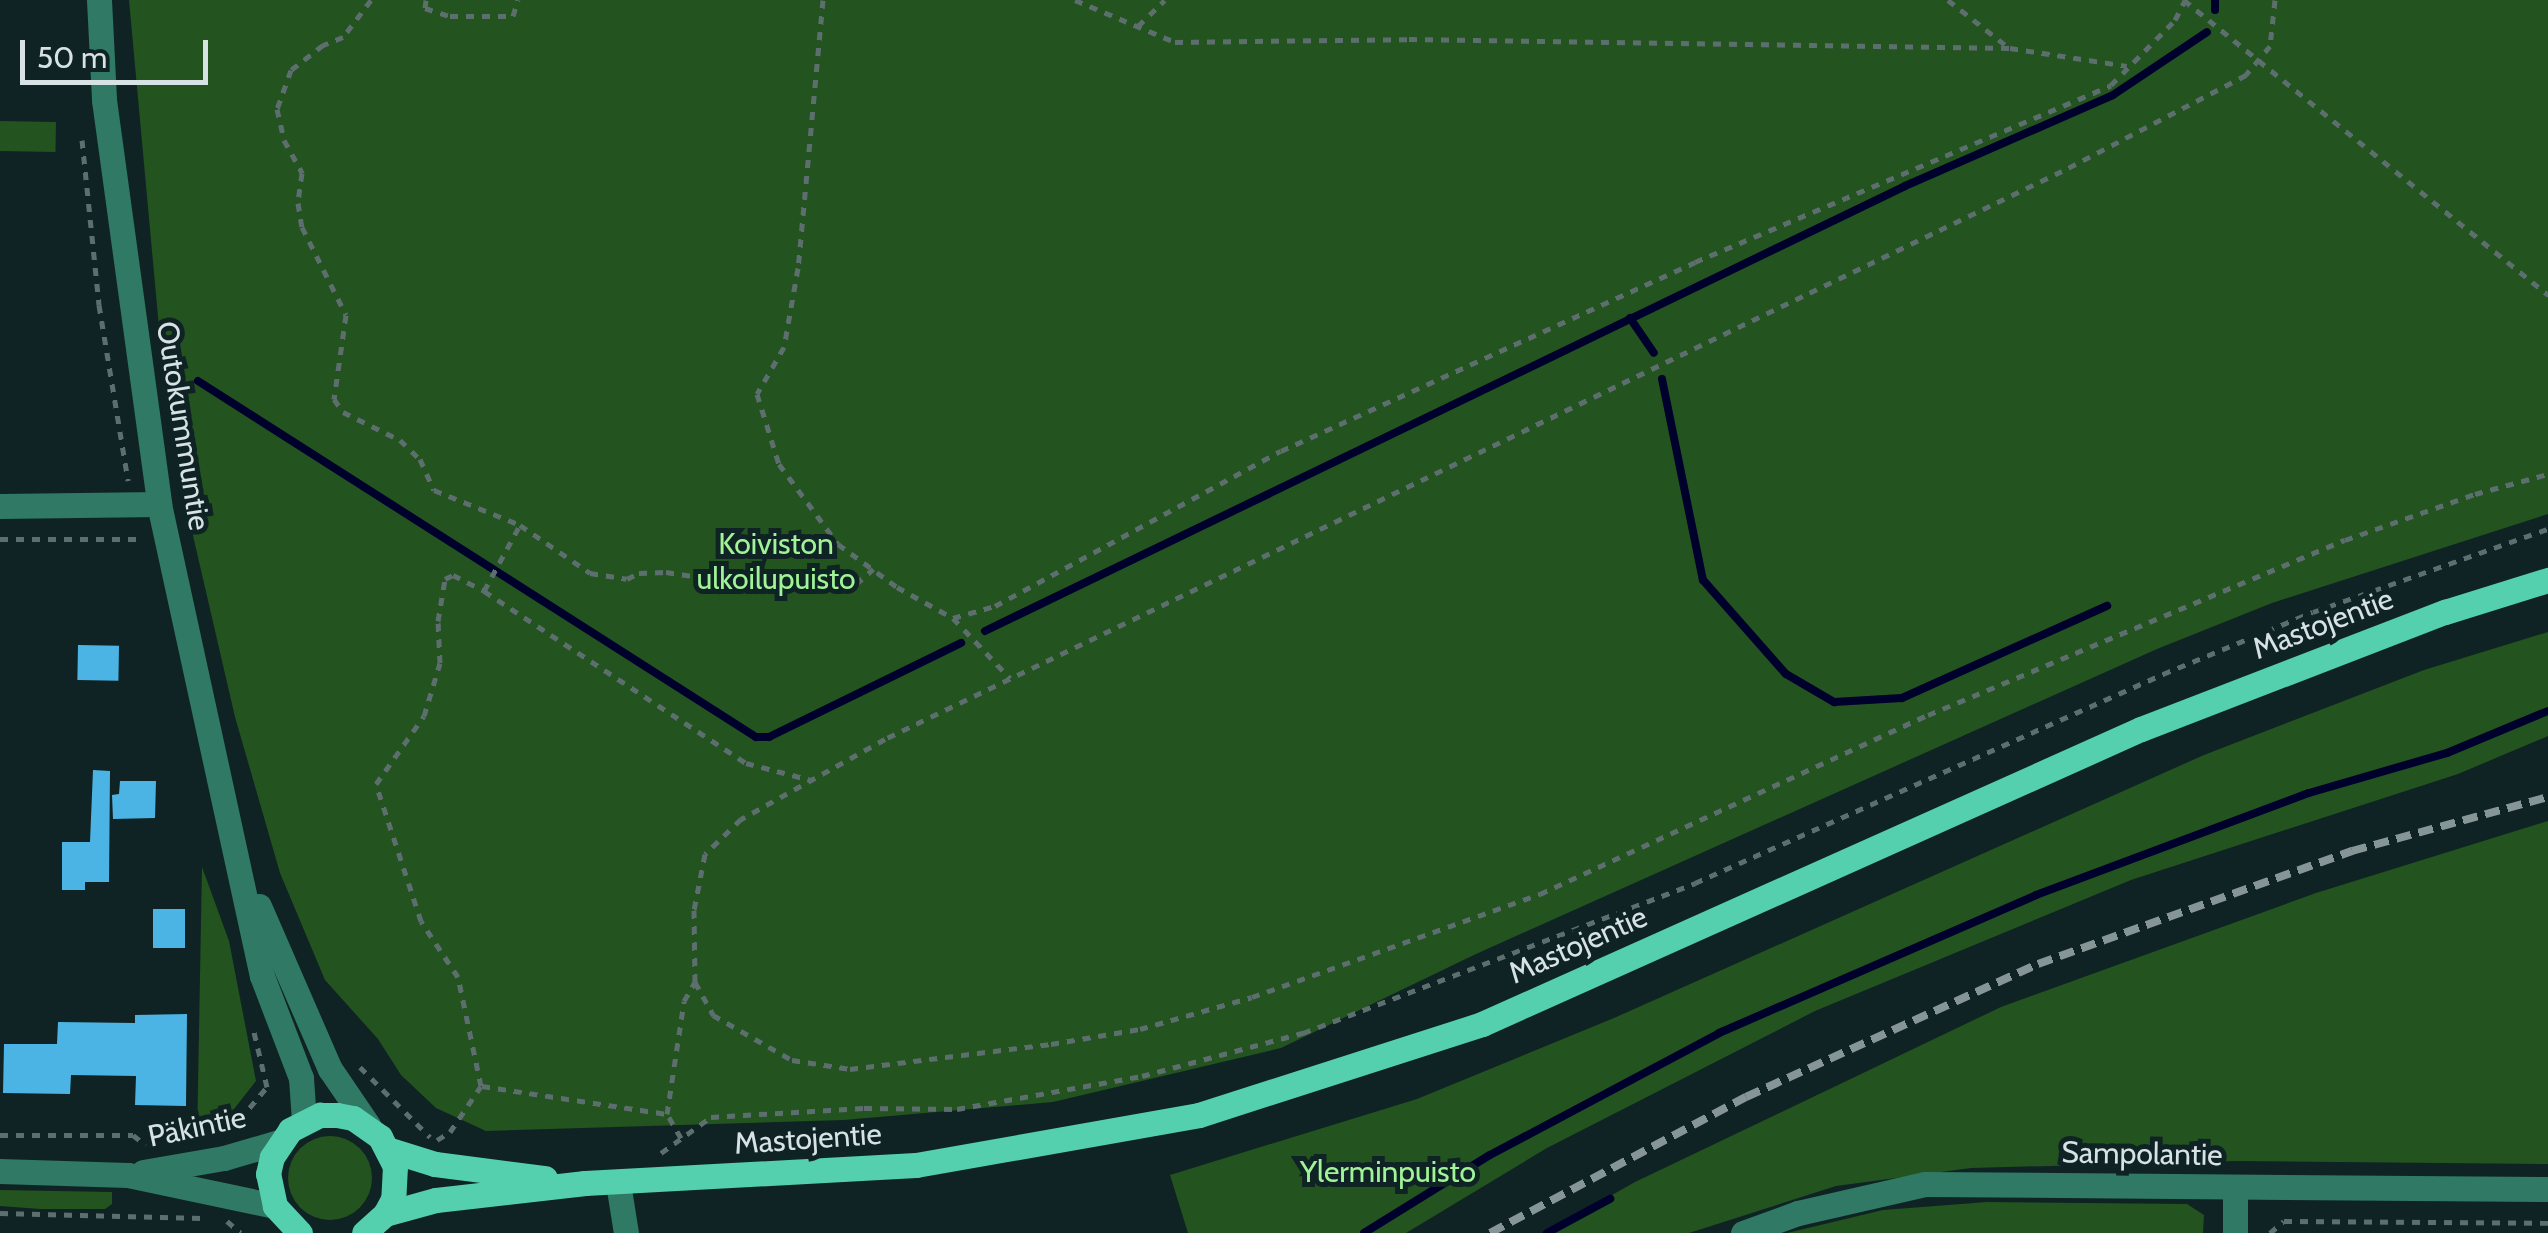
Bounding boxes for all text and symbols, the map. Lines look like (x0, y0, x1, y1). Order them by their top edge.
scale bar (25, 20, 212, 82)
text: 50 m (37, 39, 107, 76)
street label: Outokummuntie (149, 319, 217, 533)
park label: Koiviston ulkoilupuisto (697, 526, 855, 596)
street label: Mastojentie (2248, 581, 2398, 667)
street label: Mastojentie (1503, 899, 1653, 991)
street label: Päkintie (145, 1099, 249, 1155)
street label: Mastojentie (733, 1116, 883, 1162)
street label: Sampolantie (2061, 1135, 2223, 1173)
park label: Ylerminpuisto (1300, 1154, 1476, 1190)

